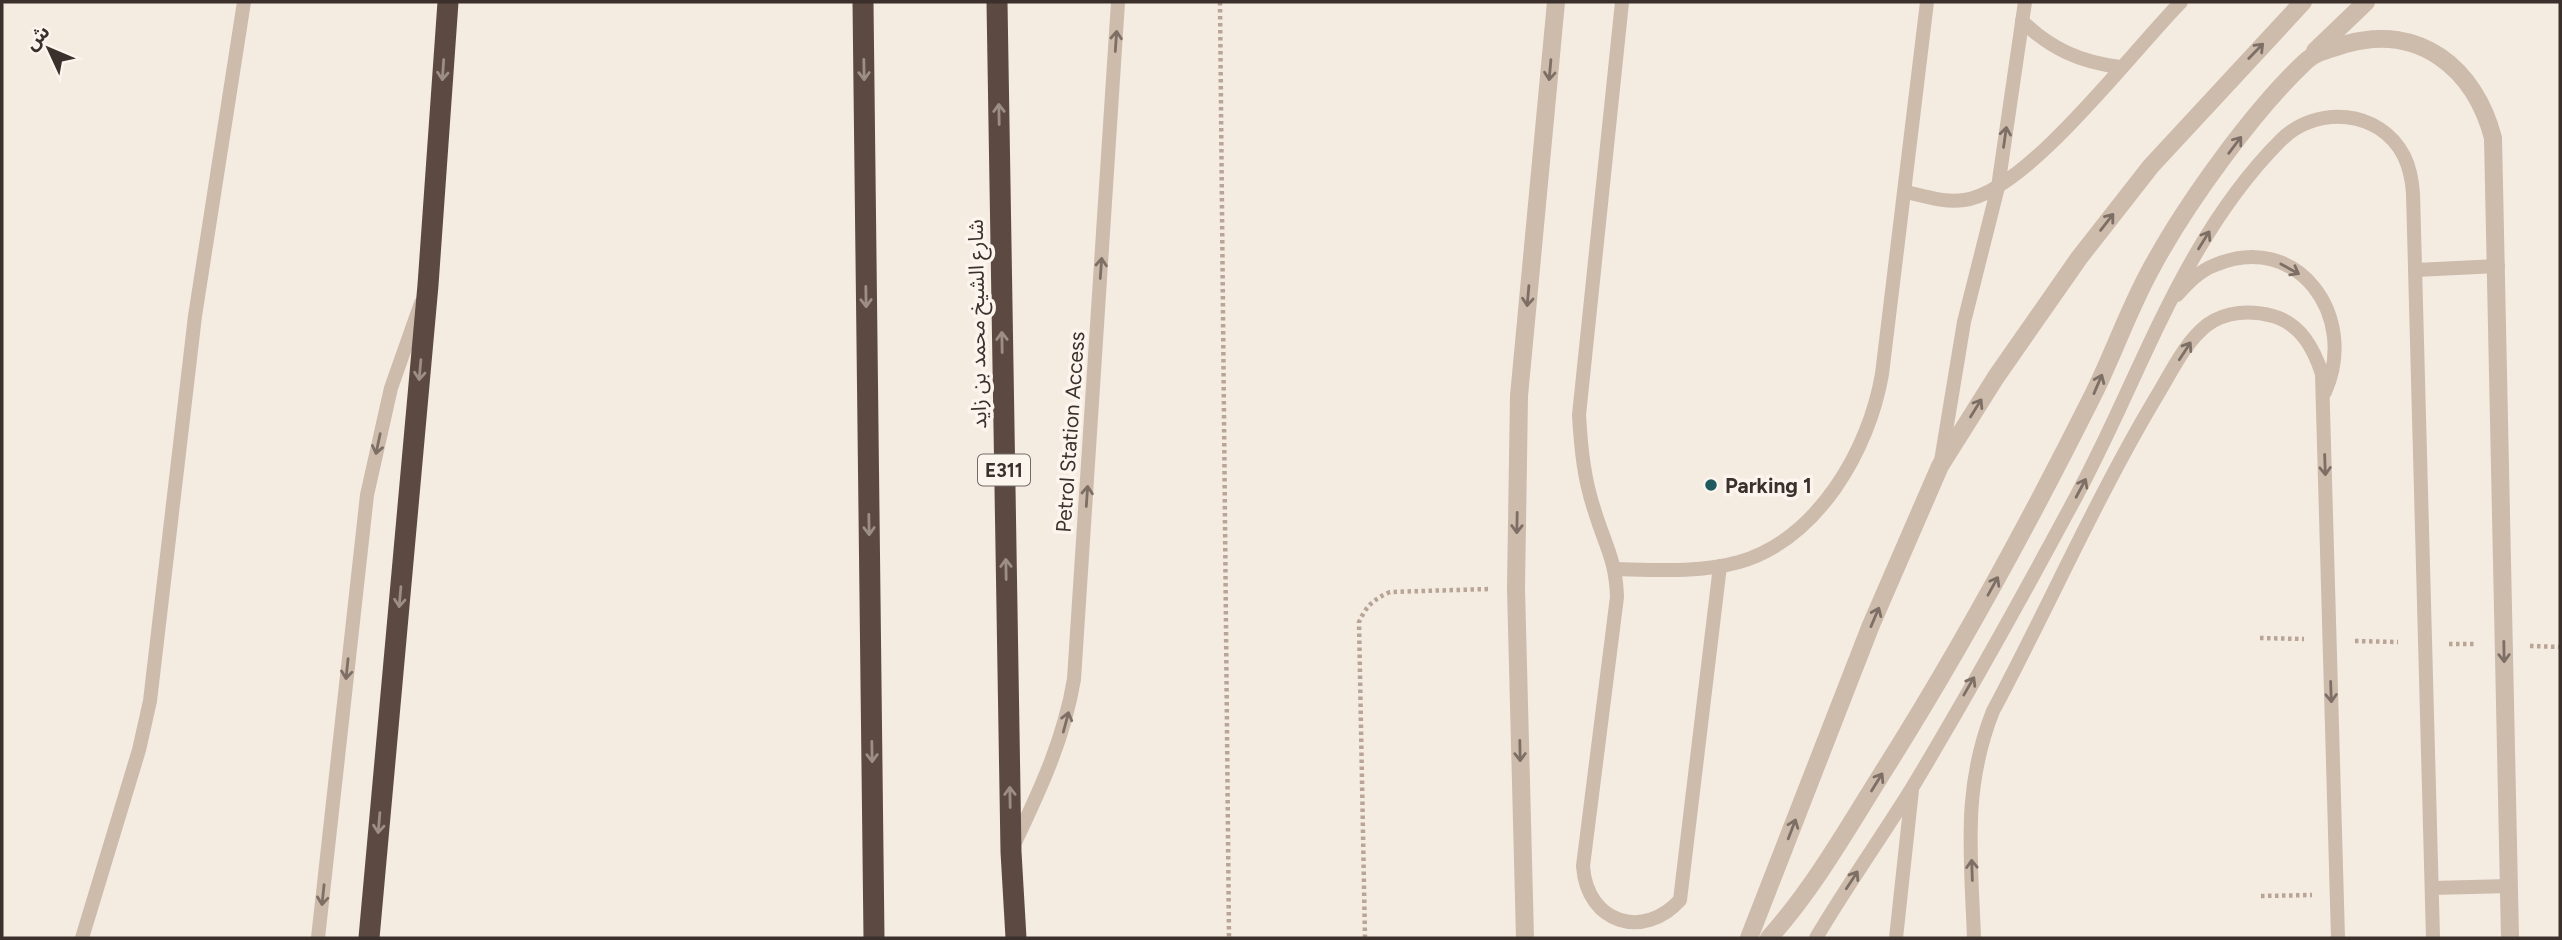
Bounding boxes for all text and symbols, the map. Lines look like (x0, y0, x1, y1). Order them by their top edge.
north arrow (14, 14, 84, 84)
text: ش (20, 20, 54, 55)
one-way arrow (1110, 31, 1123, 53)
one-way arrow (2248, 43, 2265, 60)
one-way arrow (436, 58, 449, 81)
one-way arrow (857, 58, 871, 81)
one-way arrow (1543, 58, 1556, 80)
one-way arrow (992, 103, 1005, 126)
one-way arrow (1999, 126, 2012, 149)
one-way arrow (2227, 136, 2242, 155)
one-way arrow (2099, 214, 2114, 232)
street label: شارع الشيخ محمد بن زايد (963, 219, 994, 429)
one-way arrow (2196, 231, 2211, 250)
one-way arrow (1095, 257, 1108, 280)
one-way arrow (2279, 263, 2300, 276)
one-way arrow (1521, 284, 1534, 307)
one-way arrow (860, 286, 873, 309)
one-way arrow (995, 330, 1009, 353)
street label: Petrol Station Access (1050, 331, 1090, 533)
one-way arrow (2178, 342, 2192, 362)
one-way arrow (413, 358, 426, 381)
one-way arrow (2092, 374, 2105, 395)
one-way arrow (1970, 399, 1984, 419)
one-way arrow (370, 432, 384, 455)
one-way arrow (2318, 453, 2331, 476)
road number: E311 (978, 454, 1030, 485)
place label: Parking 1 (1725, 473, 1812, 498)
marker: Parking 1 (1703, 477, 1719, 493)
one-way arrow (2074, 478, 2088, 498)
one-way arrow (1081, 485, 1094, 507)
one-way arrow (1510, 511, 1524, 534)
one-way arrow (862, 513, 876, 536)
one-way arrow (999, 558, 1013, 581)
one-way arrow (1986, 577, 2000, 597)
one-way arrow (393, 585, 406, 607)
one-way arrow (1869, 607, 1882, 628)
one-way arrow (2498, 640, 2511, 663)
one-way arrow (340, 657, 353, 680)
one-way arrow (1963, 676, 1977, 696)
one-way arrow (2325, 680, 2338, 703)
one-way arrow (1060, 711, 1073, 734)
one-way arrow (1513, 739, 1526, 762)
one-way arrow (865, 741, 879, 764)
one-way arrow (1871, 772, 1885, 792)
one-way arrow (1003, 785, 1016, 808)
one-way arrow (372, 811, 385, 834)
one-way arrow (1787, 819, 1799, 840)
one-way arrow (1965, 859, 1978, 882)
one-way arrow (1846, 871, 1860, 891)
one-way arrow (316, 883, 329, 906)

